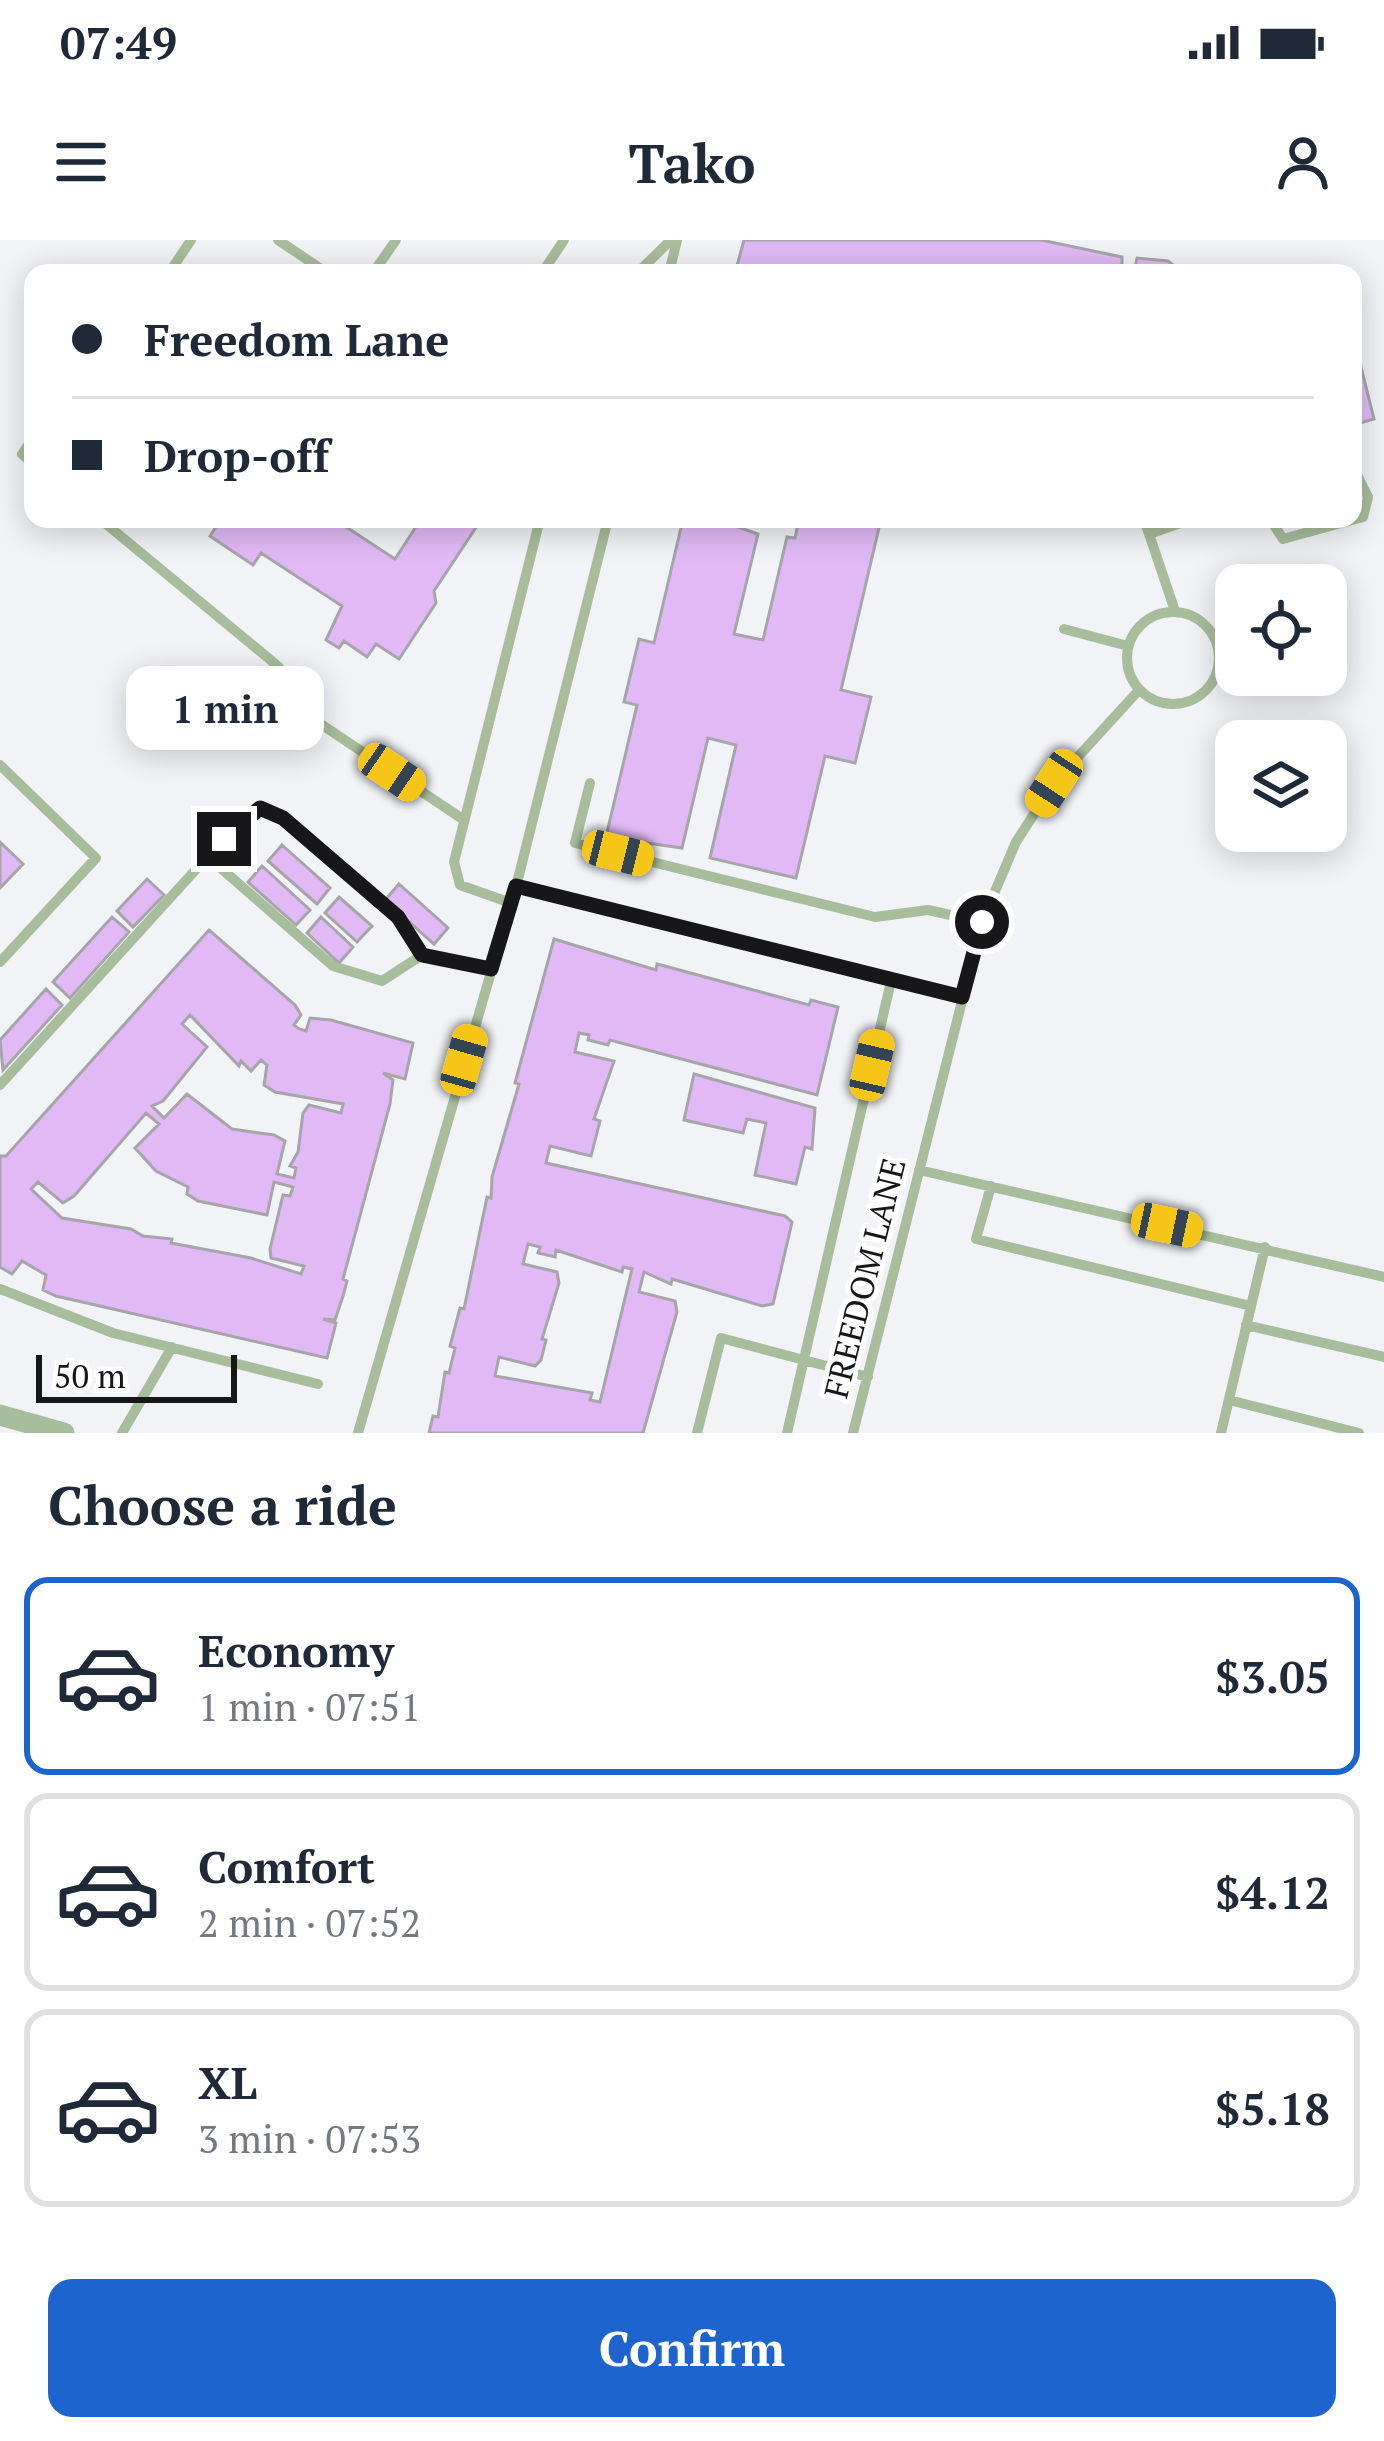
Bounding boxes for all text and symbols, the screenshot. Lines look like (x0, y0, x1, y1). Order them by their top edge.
text: 07:49 (60, 12, 177, 72)
text: Tako (628, 127, 756, 198)
icon: menu (48, 129, 114, 195)
icon: person (1270, 129, 1336, 195)
text: Freedom Lane (144, 309, 449, 369)
text: Drop-off (144, 425, 330, 485)
map controls (1215, 564, 1347, 852)
button: locate (1215, 564, 1347, 696)
callout: 1 min (125, 665, 323, 749)
text: 1 min (172, 682, 278, 734)
button: layers (1215, 720, 1347, 852)
car (352, 737, 432, 807)
car (1019, 743, 1089, 823)
route end (197, 812, 251, 866)
car (579, 827, 657, 879)
route start (955, 895, 1009, 949)
car (437, 1020, 491, 1100)
car (846, 1026, 898, 1104)
street label: FREEDOM LANE (813, 1154, 915, 1402)
car (1128, 1200, 1206, 1250)
scale bar (36, 1349, 237, 1402)
text: 50 m (54, 1354, 126, 1397)
text: Choose a ride (48, 1469, 397, 1540)
text: Economy (198, 1620, 394, 1680)
icon: car (54, 1622, 162, 1730)
text: $3.05 (1215, 1646, 1330, 1706)
text: 1 min · 07:51 (198, 1680, 421, 1732)
text: Comfort (198, 1836, 375, 1896)
icon: car (54, 1838, 162, 1946)
text: $4.12 (1215, 1862, 1330, 1922)
text: 2 min · 07:52 (198, 1896, 421, 1948)
text: XL (198, 2052, 257, 2112)
icon: car (54, 2054, 162, 2162)
text: $5.18 (1215, 2078, 1330, 2138)
text: 3 min · 07:53 (198, 2112, 421, 2164)
button: Confirm (48, 2279, 1336, 2417)

